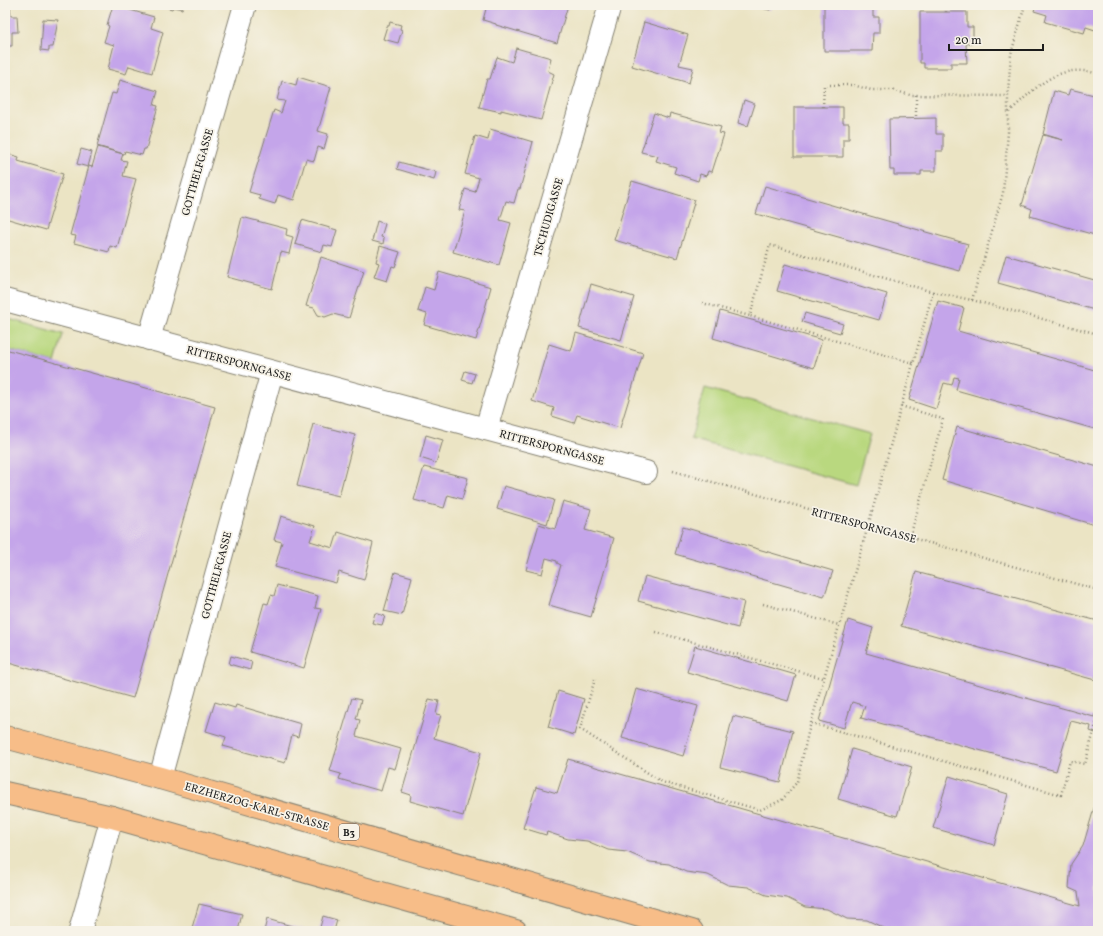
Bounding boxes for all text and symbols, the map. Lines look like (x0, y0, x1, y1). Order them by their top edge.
scale bar (949, 26, 1043, 52)
text: 20 m (955, 33, 982, 49)
street label: GOTTHELFGASSE (179, 127, 218, 218)
street label: TSCHUDIGASSE (531, 176, 568, 258)
street label: RITTERSPORNGASSE (184, 343, 293, 386)
street label: RITTERSPORNGASSE (497, 427, 606, 470)
street label: RITTERSPORNGASSE (809, 505, 918, 548)
street label: GOTTHELFGASSE (199, 530, 236, 621)
street label: ERZHERZOG-KARL-STRASSE (183, 780, 331, 835)
road number: B3 (339, 824, 359, 840)

